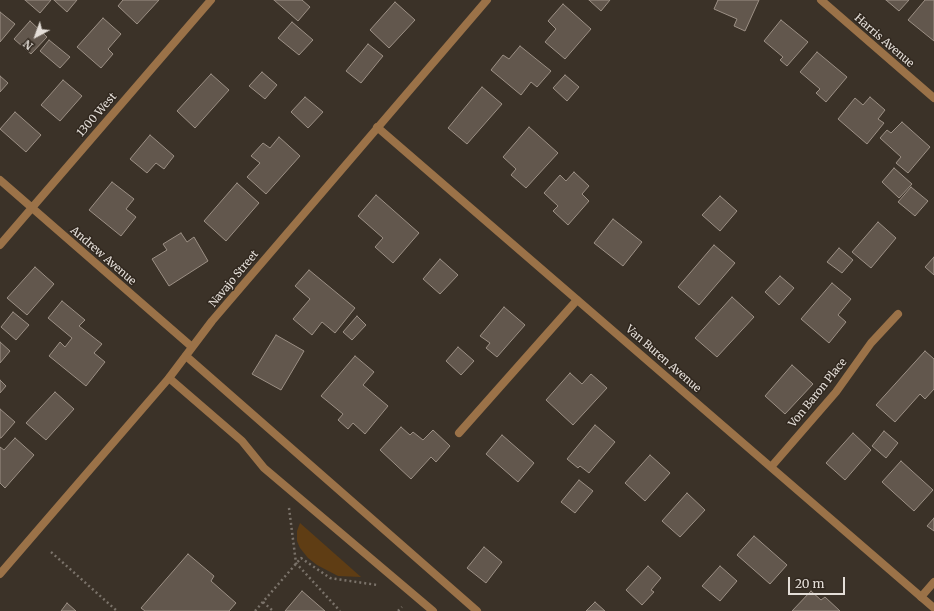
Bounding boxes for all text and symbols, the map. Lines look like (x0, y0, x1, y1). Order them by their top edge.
street label: Harris Avenue (851, 11, 917, 71)
north arrow (16, 16, 56, 56)
text: N (20, 37, 36, 53)
street label: 1300 West (74, 90, 120, 140)
street label: Andrew Avenue (67, 224, 139, 288)
street label: Navajo Street (206, 248, 262, 310)
street label: Van Buren Avenue (623, 323, 703, 395)
street label: Von Baron Place (786, 356, 850, 430)
scale bar (790, 569, 847, 595)
text: 20 m (795, 576, 824, 591)

